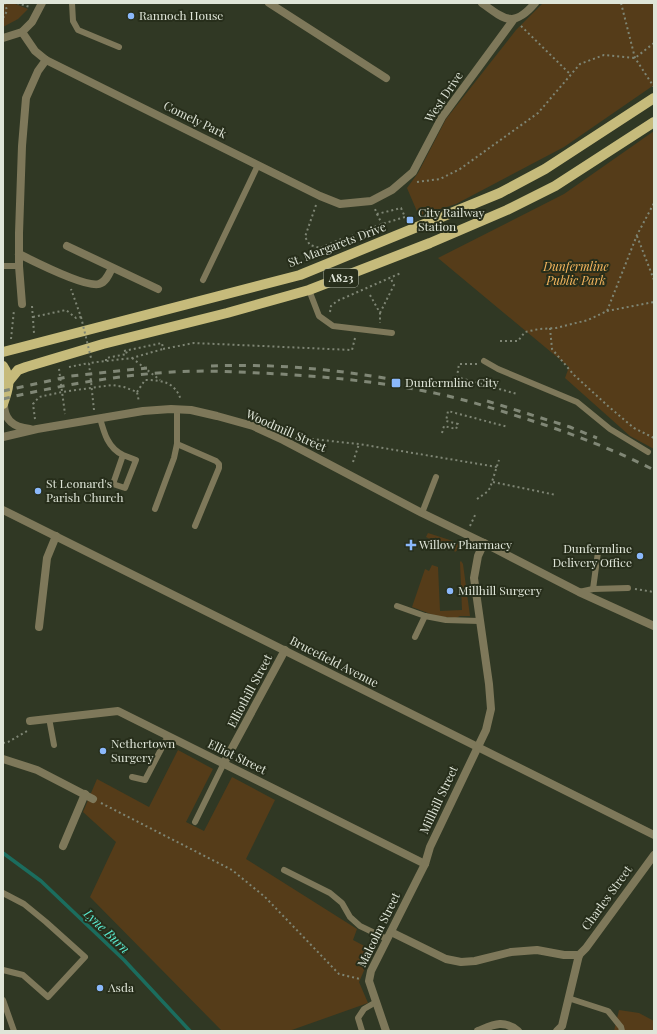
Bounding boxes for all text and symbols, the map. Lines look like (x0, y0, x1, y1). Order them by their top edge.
place label: Rannoch House (139, 7, 223, 23)
marker: Rannoch House (126, 11, 136, 21)
street label: West Drive (420, 68, 466, 126)
street label: Comely Park (161, 97, 230, 141)
place label: City Railway Station (418, 204, 485, 234)
marker: City Railway Station (405, 215, 415, 225)
street label: St. Margarets Drive (285, 218, 388, 270)
park label: Dunfermline Public Park (542, 258, 609, 288)
road number: A823 (324, 269, 358, 287)
place label: Dunfermline City (405, 374, 499, 390)
marker: Dunfermline City (390, 377, 402, 389)
street label: Woodmill Street (243, 405, 330, 455)
place label: St Leonard's Parish Church (46, 475, 123, 505)
marker: St Leonard's Parish Church (33, 486, 43, 496)
place label: Willow Pharmacy (418, 536, 512, 552)
marker: Willow Pharmacy (406, 540, 416, 550)
place label: Dunfermline Delivery Office (552, 540, 632, 570)
marker: Dunfermline Delivery Office (635, 551, 645, 561)
place label: Millhill Surgery (458, 582, 542, 598)
marker: Millhill Surgery (445, 586, 455, 596)
street label: Brucefield Avenue (287, 632, 382, 690)
street label: Elliothill Street (223, 650, 276, 730)
place label: Nethertown Surgery (111, 735, 175, 765)
street label: Elliot Street (205, 735, 270, 778)
marker: Nethertown Surgery (98, 746, 108, 756)
street label: Millhill Street (415, 762, 461, 836)
street label: Charles Street (577, 861, 636, 933)
street label: Malcolm Street (353, 889, 403, 970)
water label: Lyne Burn (80, 904, 134, 957)
place label: Asda (107, 979, 134, 995)
marker: Asda (95, 983, 105, 993)

